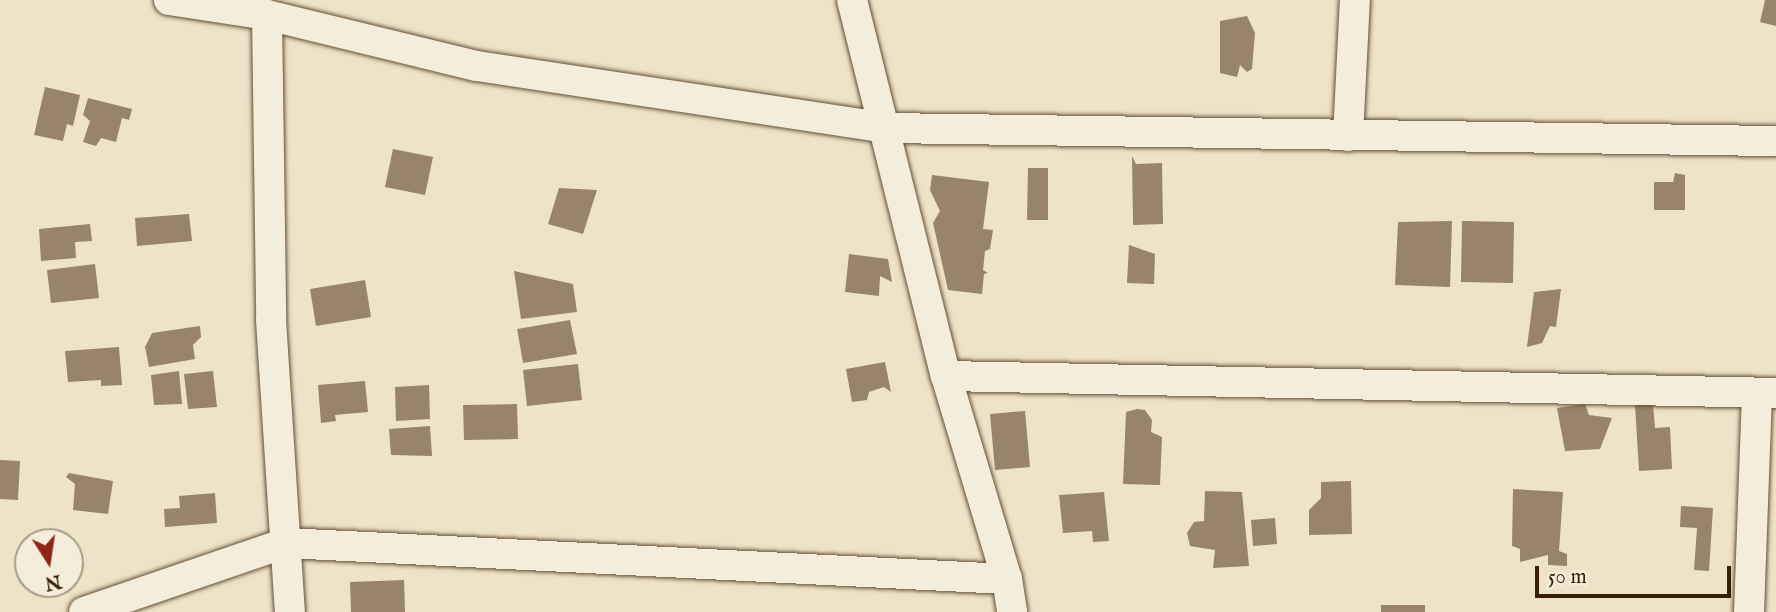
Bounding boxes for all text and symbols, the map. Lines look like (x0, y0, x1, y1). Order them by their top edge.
north arrow (14, 528, 84, 598)
scale bar (1538, 552, 1734, 596)
text: 50 m (1548, 564, 1587, 591)
text: N (42, 568, 63, 595)

